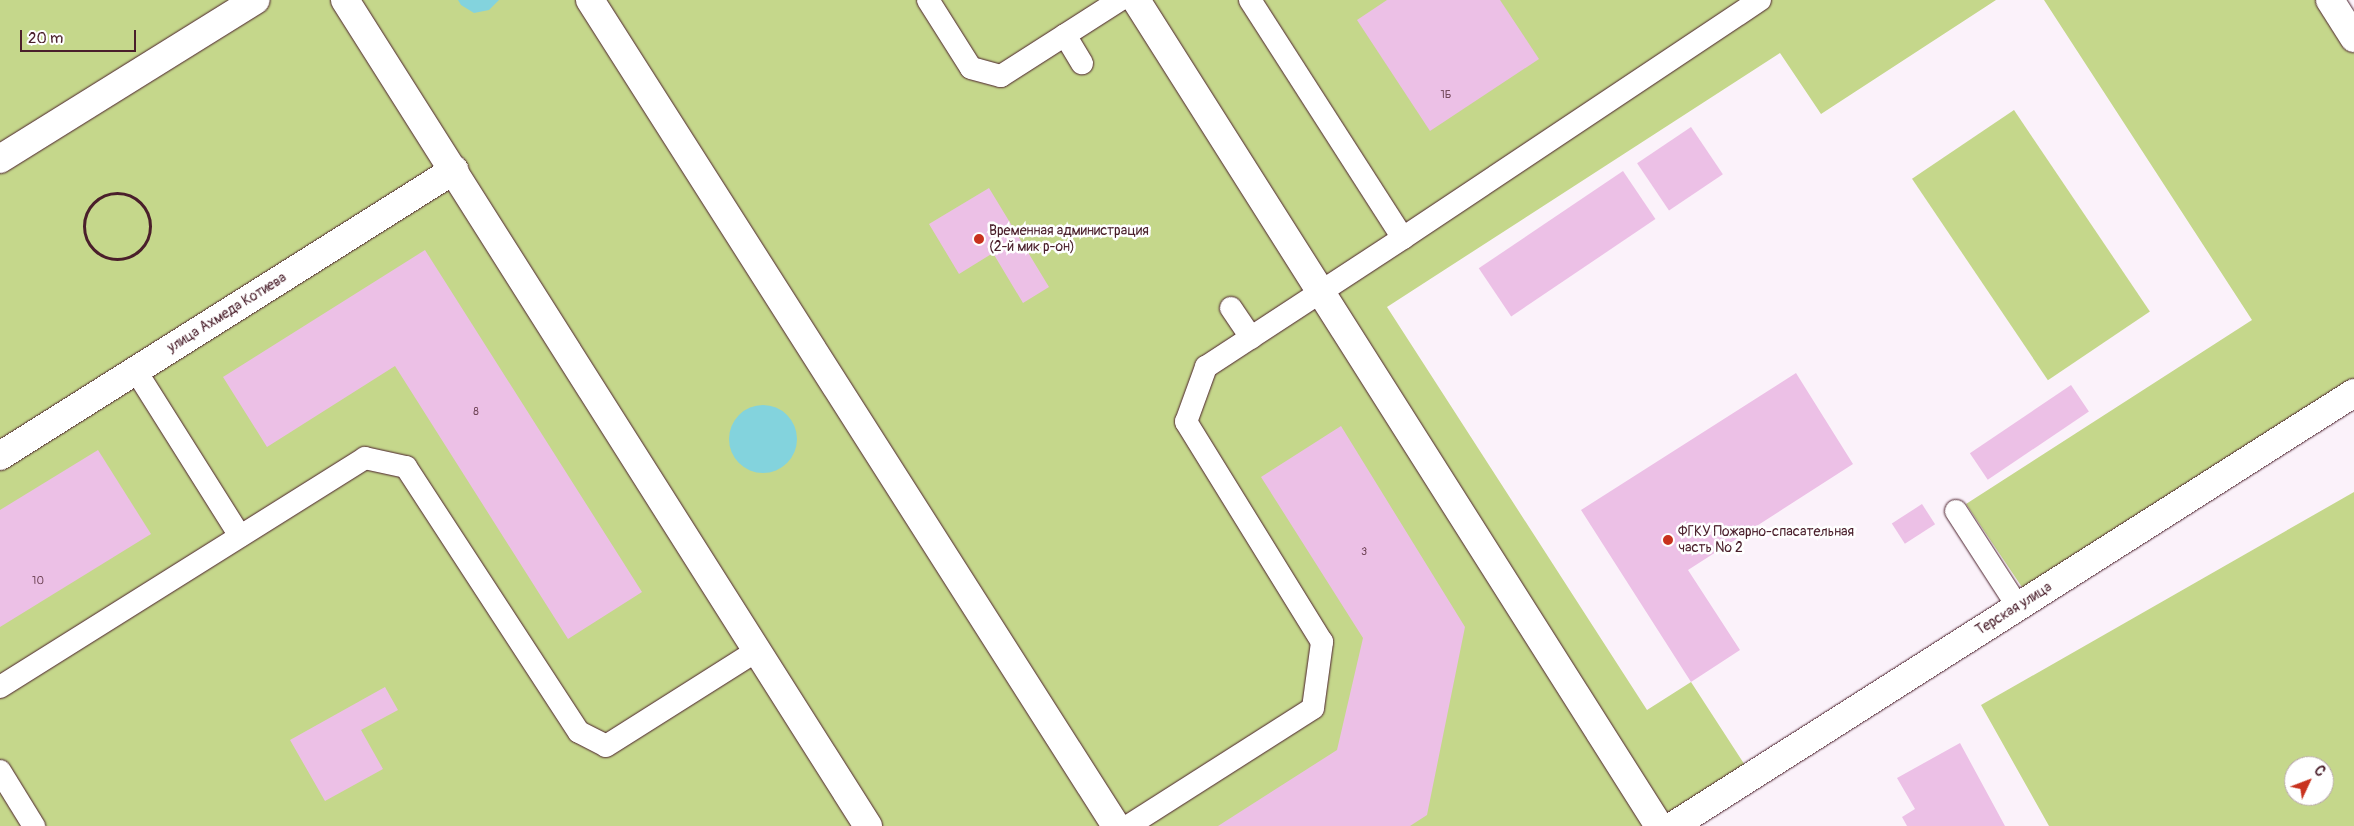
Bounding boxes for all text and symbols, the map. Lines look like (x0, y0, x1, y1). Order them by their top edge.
scale bar (22, 20, 139, 52)
text: 20 m (28, 29, 63, 48)
house number: 1Б (1441, 88, 1451, 102)
place label: Временная администрация (2-й мик р-он) (989, 223, 1149, 256)
marker: Временная администрация (2-й мик р-он) (973, 233, 985, 245)
street label: улица Ахмеда Котиева (164, 270, 290, 356)
house number: 8 (473, 405, 479, 419)
place label: ФГКУ Пожарно-спасательная часть № 2 (1678, 524, 1854, 556)
marker: ФГКУ Пожарно-спасательная часть № 2 (1662, 534, 1674, 546)
house number: 3 (1361, 545, 1367, 559)
house number: 10 (32, 574, 44, 588)
street label: Терская улица (1973, 579, 2055, 639)
north arrow (2284, 756, 2334, 806)
text: С (2310, 762, 2329, 780)

